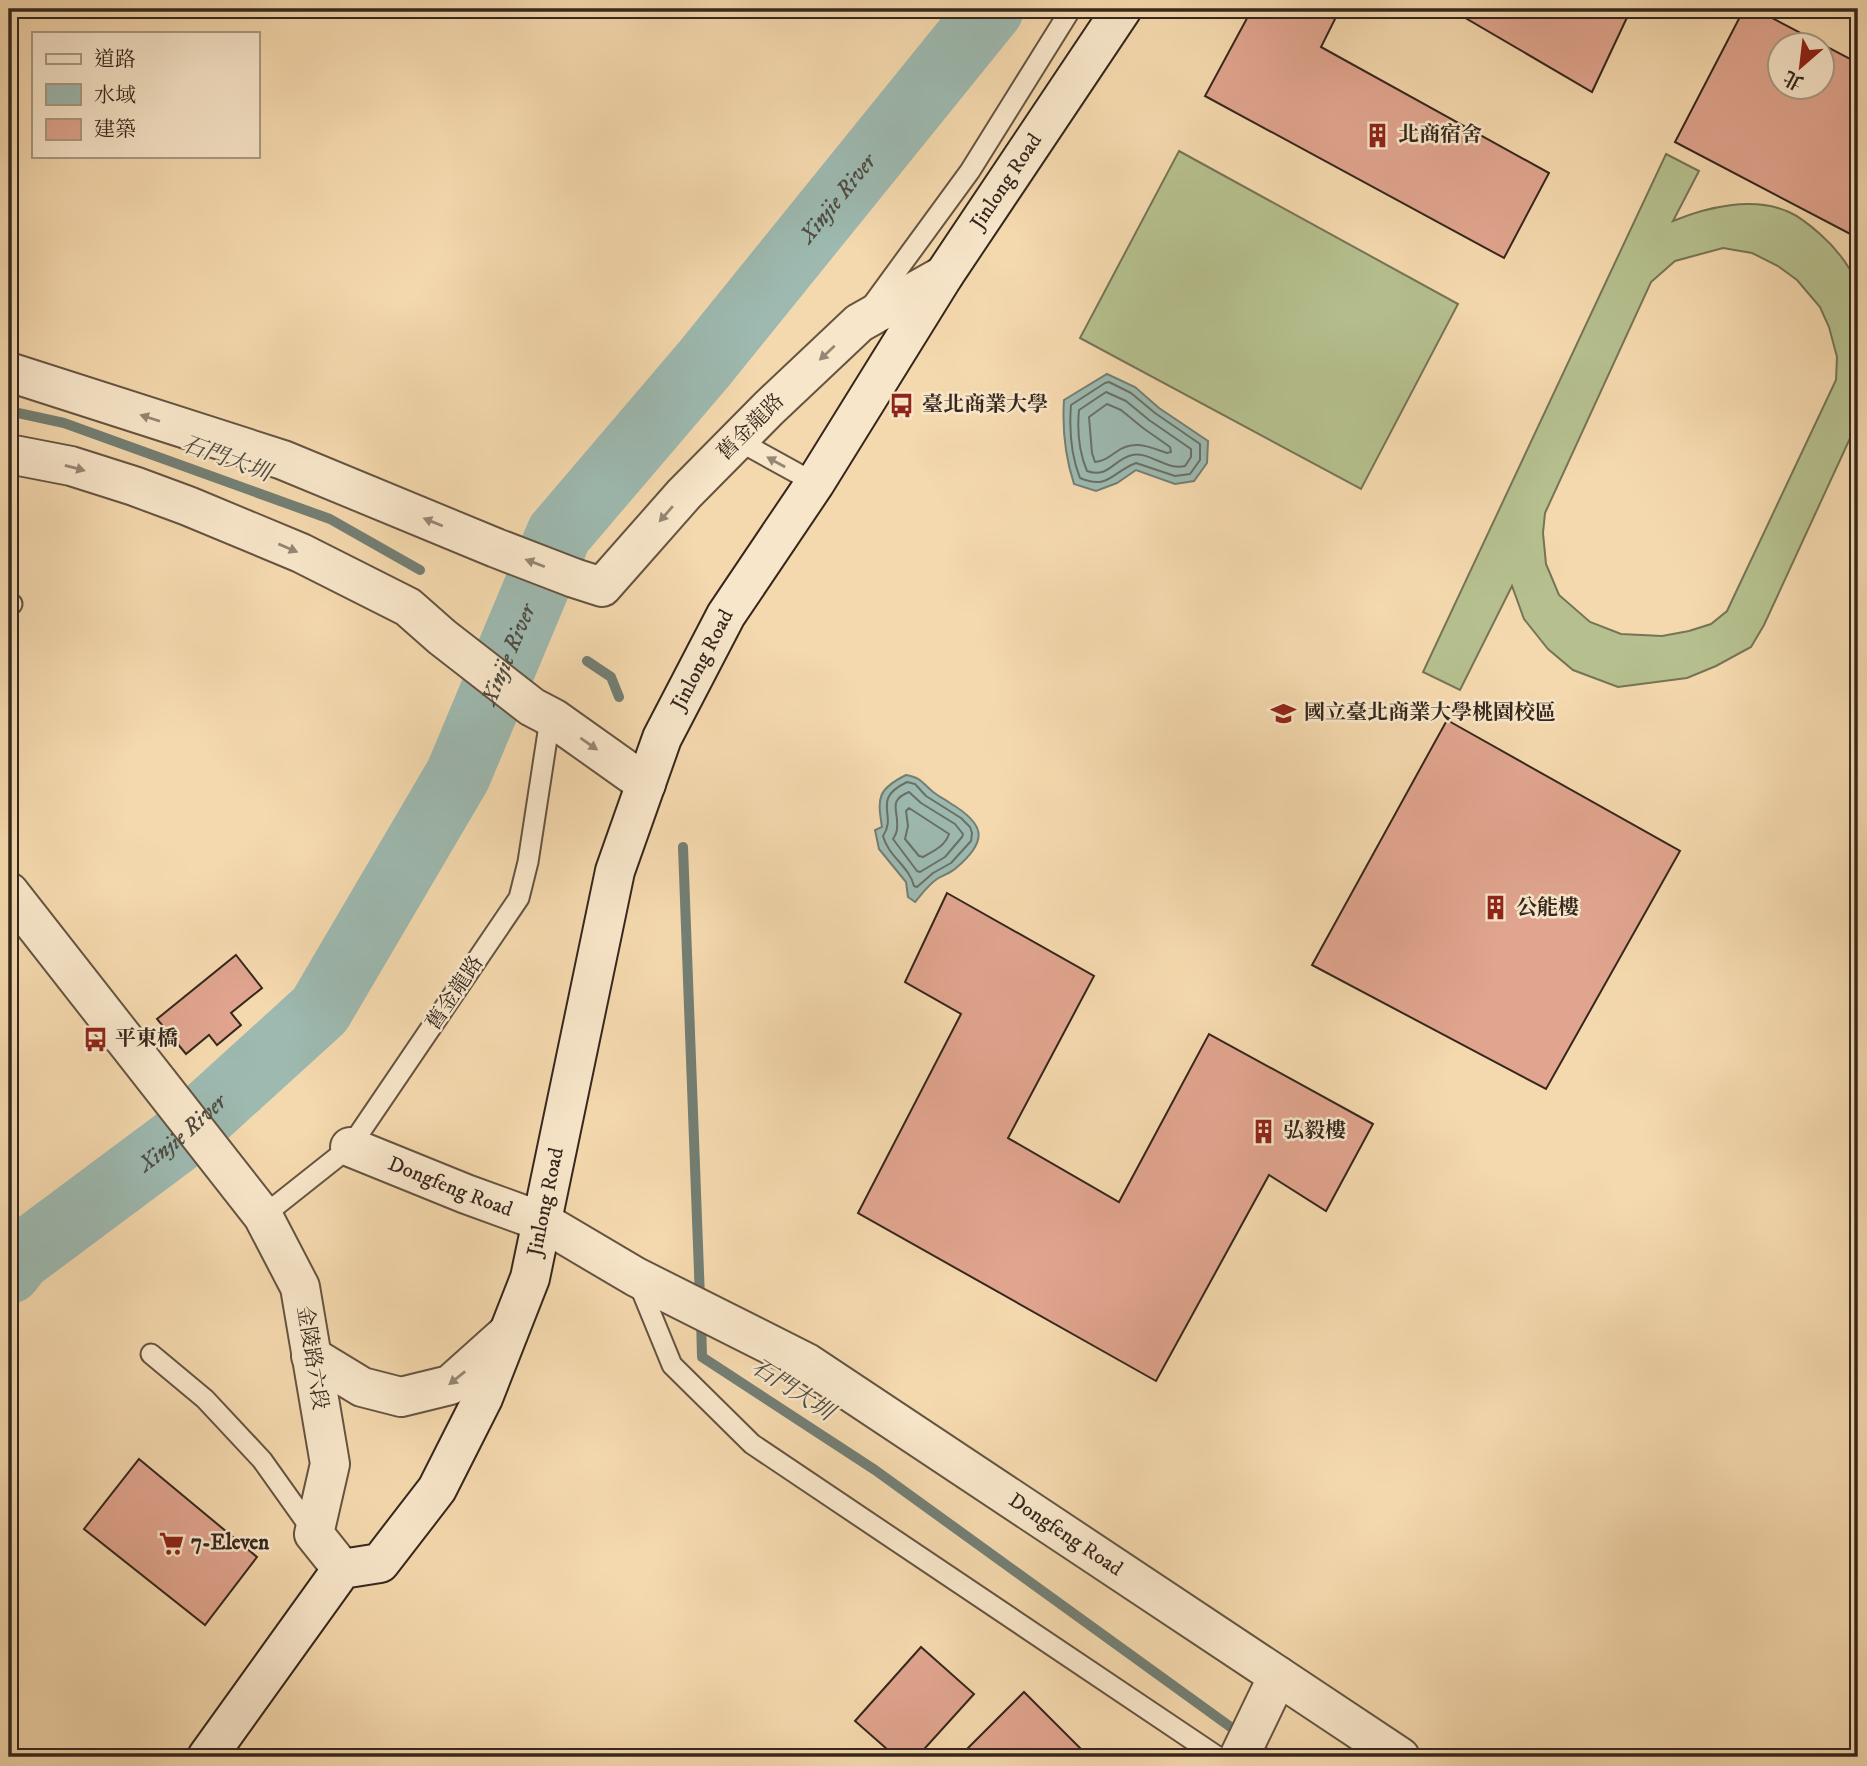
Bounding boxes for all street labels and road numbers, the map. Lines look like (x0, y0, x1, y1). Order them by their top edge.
street label: Jinlong Road (964, 128, 1048, 236)
street label: 舊金龍路 (712, 388, 790, 466)
street label: Jinlong Road (665, 605, 740, 717)
street label: 舊金龍路 (421, 951, 489, 1035)
street label: Jinlong Road (522, 1145, 570, 1260)
street label: Dongfeng Road (384, 1151, 517, 1223)
street label: 金陵路六段 (291, 1304, 333, 1412)
street label: Dongfeng Road (1004, 1488, 1128, 1582)

